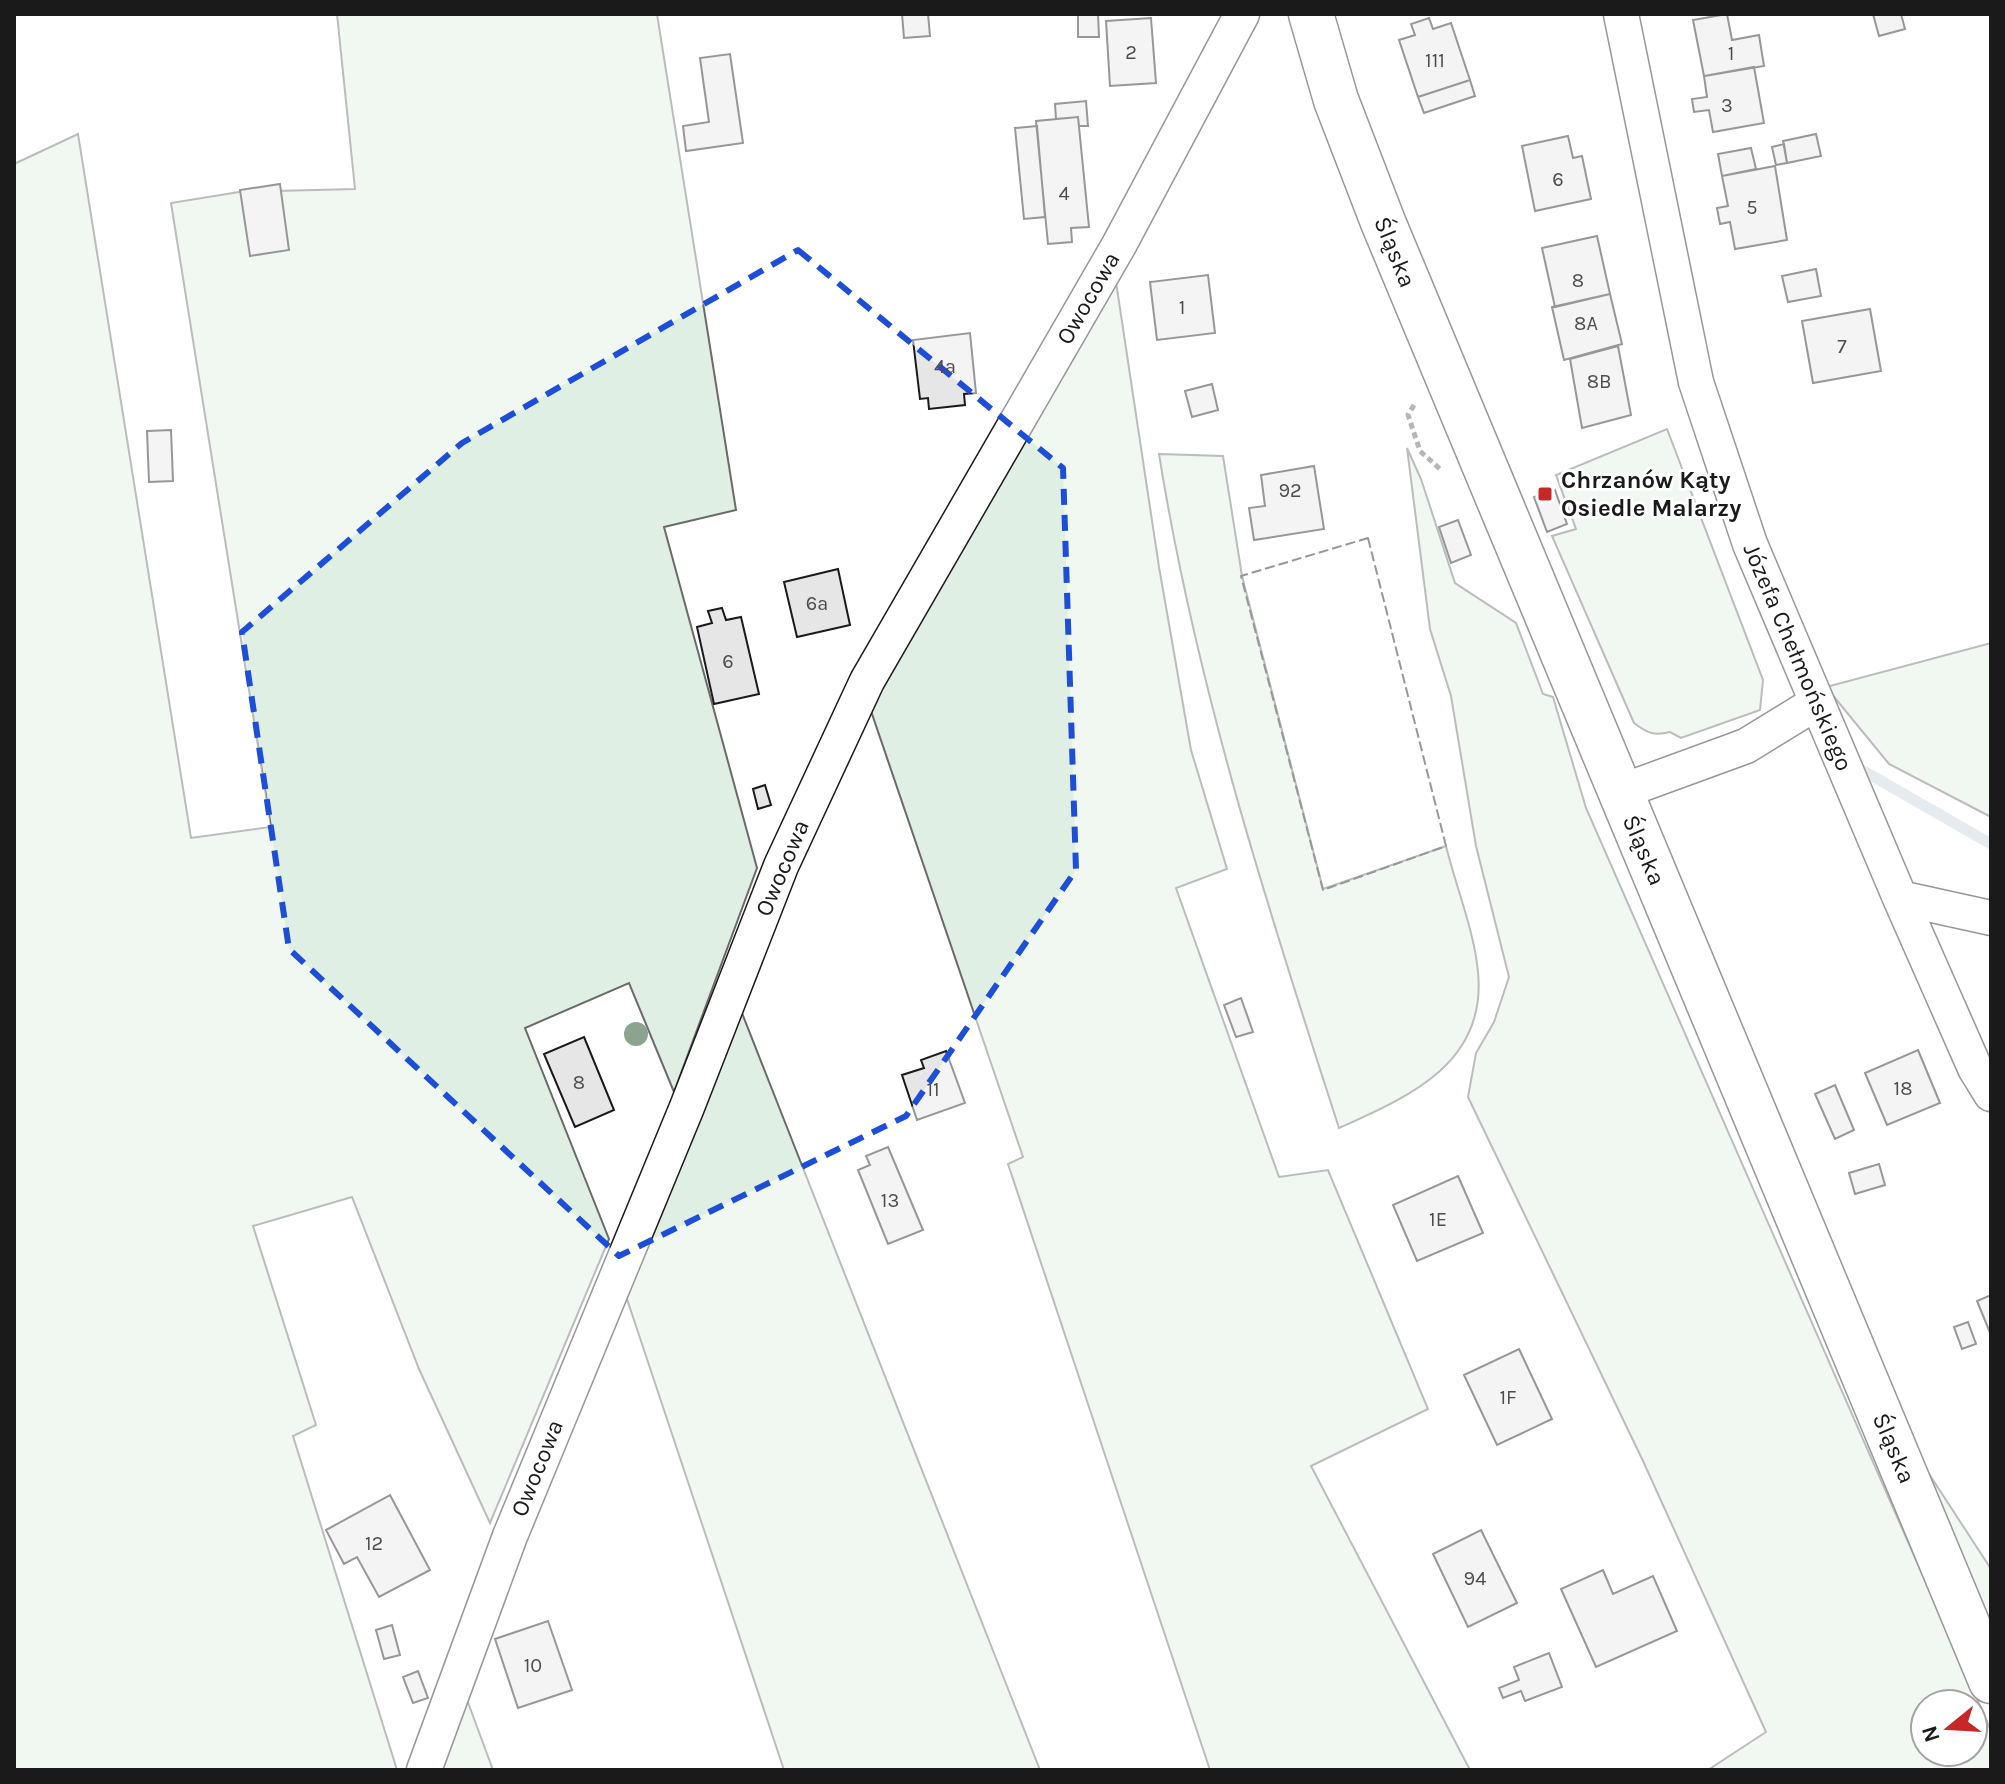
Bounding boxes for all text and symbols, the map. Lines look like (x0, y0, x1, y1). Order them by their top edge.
house number: 2 (1125, 41, 1137, 64)
house number: 1 (1728, 42, 1734, 65)
house number: 111 (1425, 49, 1445, 72)
house number: 3 (1721, 94, 1733, 117)
house number: 6 (1552, 168, 1564, 191)
house number: 4 (1058, 182, 1070, 205)
house number: 5 (1746, 196, 1758, 219)
street label: Śląska (1368, 213, 1422, 291)
street label: Owocowa (1050, 247, 1126, 349)
house number: 8 (1572, 269, 1584, 292)
house number: 1 (1179, 296, 1185, 319)
house number: 8A (1574, 312, 1598, 335)
house number: 7 (1837, 335, 1847, 358)
house number: 4a (934, 355, 956, 378)
house number: 8B (1587, 370, 1611, 393)
place label: Chrzanów Kąty Osiedle Malarzy (1561, 466, 1741, 522)
house number: 92 (1278, 479, 1302, 502)
marker: Chrzanów Kąty Osiedle Malarzy (1536, 485, 1554, 503)
street label: Józefa Chełmońskiego (1737, 539, 1859, 775)
house number: 6a (806, 592, 828, 615)
house number: 6 (722, 650, 734, 673)
street label: Śląska (1617, 811, 1671, 889)
street label: Owocowa (749, 816, 815, 920)
house number: 8 (573, 1071, 585, 1094)
house number: 18 (1894, 1077, 1912, 1100)
house number: 11 (926, 1078, 940, 1101)
house number: 13 (881, 1189, 899, 1212)
house number: 1E (1429, 1208, 1447, 1231)
house number: 1F (1499, 1386, 1517, 1409)
street label: Śląska (1867, 1409, 1921, 1487)
street label: Owocowa (505, 1415, 569, 1521)
house number: 12 (365, 1532, 383, 1555)
house number: 94 (1464, 1567, 1486, 1590)
house number: 10 (524, 1654, 542, 1677)
north arrow (1909, 1688, 1989, 1768)
text: N (1916, 1722, 1946, 1745)

